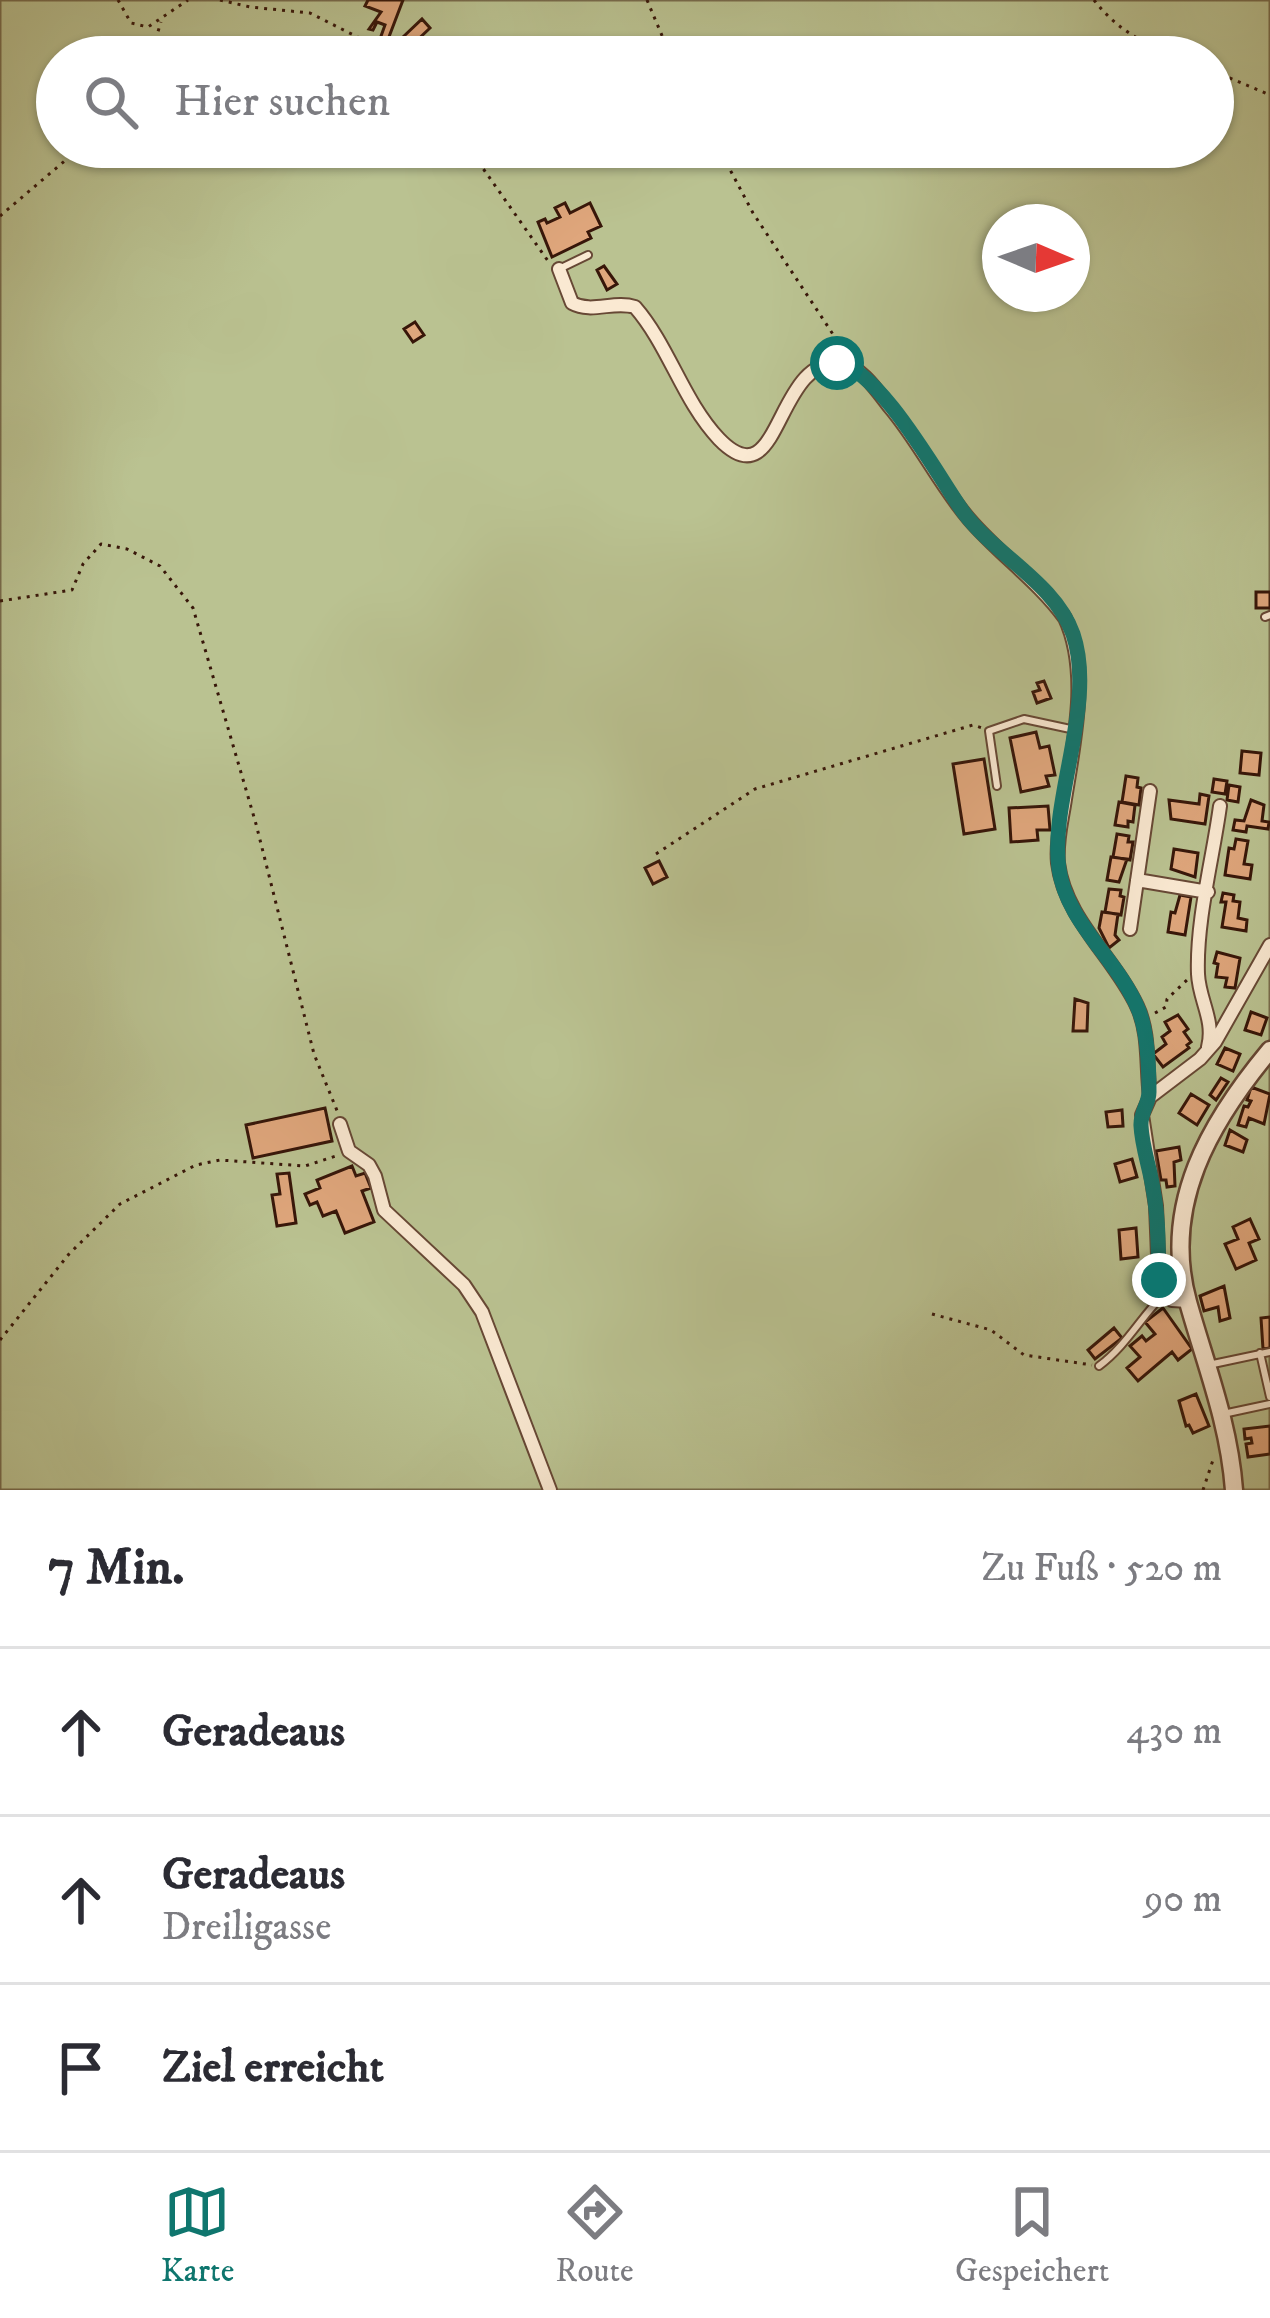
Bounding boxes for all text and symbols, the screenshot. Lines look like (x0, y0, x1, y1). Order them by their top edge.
search box (36, 36, 1234, 168)
icon: search (78, 69, 144, 135)
text: Hier suchen (174, 74, 390, 130)
north arrow (982, 204, 1090, 312)
route start (810, 336, 864, 390)
route end (1132, 1253, 1186, 1307)
text: 7 Min. (48, 1536, 184, 1600)
text: Zu Fuß · 520 m (981, 1544, 1222, 1593)
icon: ahead (48, 1699, 114, 1765)
text: Geradeaus (162, 1704, 345, 1760)
text: 430 m (1126, 1707, 1222, 1756)
text: Geradeaus (162, 1847, 345, 1903)
icon: ahead (48, 1867, 114, 1933)
text: 90 m (1144, 1875, 1222, 1924)
text: Dreiligasse (162, 1903, 331, 1952)
icon: arrive (48, 2035, 114, 2101)
text: Ziel erreicht (162, 2040, 384, 2096)
tab: Karte (161, 2179, 234, 2292)
tab: Route (556, 2179, 634, 2292)
tab: Gespeichert (955, 2179, 1109, 2292)

